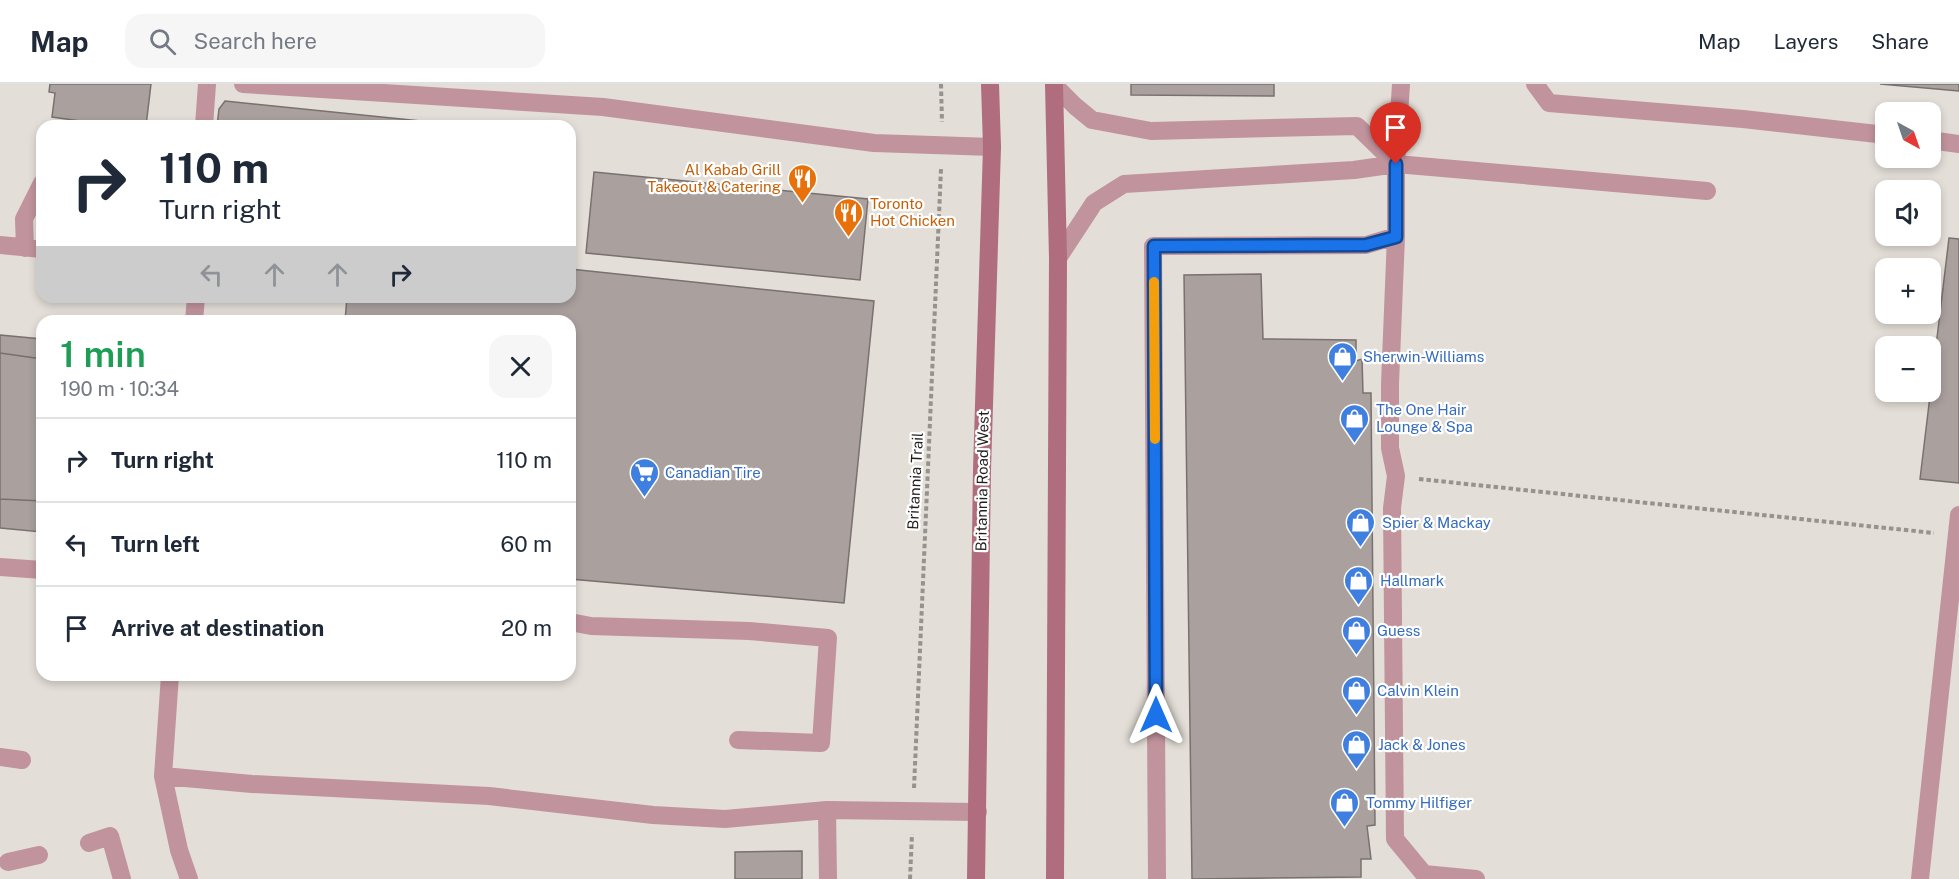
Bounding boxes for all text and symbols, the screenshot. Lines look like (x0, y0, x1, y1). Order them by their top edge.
search box (125, 14, 545, 68)
text: Map (30, 25, 89, 58)
icon: search (146, 25, 179, 58)
text: Search here (194, 28, 317, 54)
text: Map (1698, 29, 1741, 54)
text: Layers (1774, 29, 1838, 54)
text: Share (1871, 29, 1929, 54)
pin (1370, 102, 1421, 164)
north arrow (1875, 102, 1941, 168)
map controls (1875, 102, 1941, 402)
icon: arrive (1379, 111, 1412, 144)
text: 110 m (159, 143, 269, 192)
icon: right (60, 144, 138, 222)
place label: Al Kabab Grill Takeout & Catering (647, 161, 781, 195)
restaurant icon: Al Kabab Grill Takeout & Catering (786, 162, 818, 204)
button: sound (1875, 180, 1941, 246)
text: Turn right (159, 193, 282, 225)
place label: Toronto Hot Chicken (870, 195, 955, 229)
restaurant icon: Toronto Hot Chicken (833, 196, 865, 238)
icon: left (195, 258, 228, 291)
icon: ahead (258, 258, 291, 291)
icon: ahead (321, 258, 354, 291)
icon: right (384, 258, 417, 291)
button: + (1875, 258, 1941, 324)
text: 1 min (60, 333, 146, 375)
button: close (489, 335, 552, 398)
button: − (1875, 336, 1941, 402)
shop icon: Sherwin-Williams (1326, 340, 1358, 382)
place label: Sherwin-Williams (1363, 348, 1484, 365)
text: 190 m · 10:34 (60, 377, 179, 401)
place label: The One Hair Lounge & Spa (1376, 401, 1473, 435)
shop icon: The One Hair Lounge & Spa (1339, 402, 1371, 444)
street label: Britannia Road West (972, 410, 992, 552)
street label: Britannia Trail (904, 432, 926, 530)
icon: right (60, 444, 93, 477)
text: Turn right (111, 447, 214, 473)
text: 110 m (496, 447, 552, 473)
supermarket icon: Canadian Tire (628, 456, 660, 498)
place label: Canadian Tire (665, 464, 761, 481)
shop icon: Spier & Mackay (1345, 506, 1377, 548)
place label: Spier & Mackay (1382, 514, 1491, 531)
icon: left (60, 528, 93, 561)
text: Turn left (111, 531, 200, 557)
text: 60 m (501, 531, 552, 557)
shop icon: Hallmark (1343, 564, 1375, 606)
place label: Hallmark (1380, 572, 1444, 589)
icon: arrive (60, 612, 93, 645)
shop icon: Guess (1340, 614, 1372, 656)
text: Arrive at destination (111, 615, 324, 641)
text: 20 m (501, 615, 552, 641)
place label: Guess (1377, 622, 1420, 639)
shop icon: Calvin Klein (1340, 674, 1372, 716)
place label: Calvin Klein (1377, 682, 1459, 699)
position arrow (1124, 683, 1188, 747)
shop icon: Jack & Jones (1341, 728, 1373, 770)
place label: Jack & Jones (1378, 736, 1466, 753)
shop icon: Tommy Hilfiger (1329, 786, 1361, 828)
place label: Tommy Hilfiger (1366, 794, 1472, 811)

